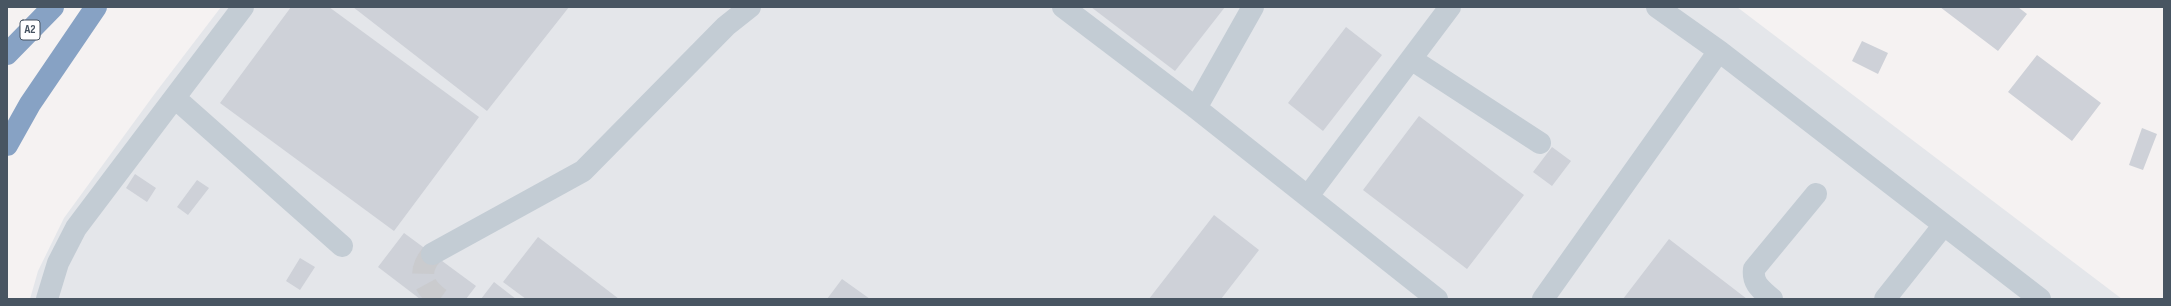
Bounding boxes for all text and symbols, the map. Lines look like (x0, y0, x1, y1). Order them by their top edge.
road number: A2 (20, 20, 40, 40)

